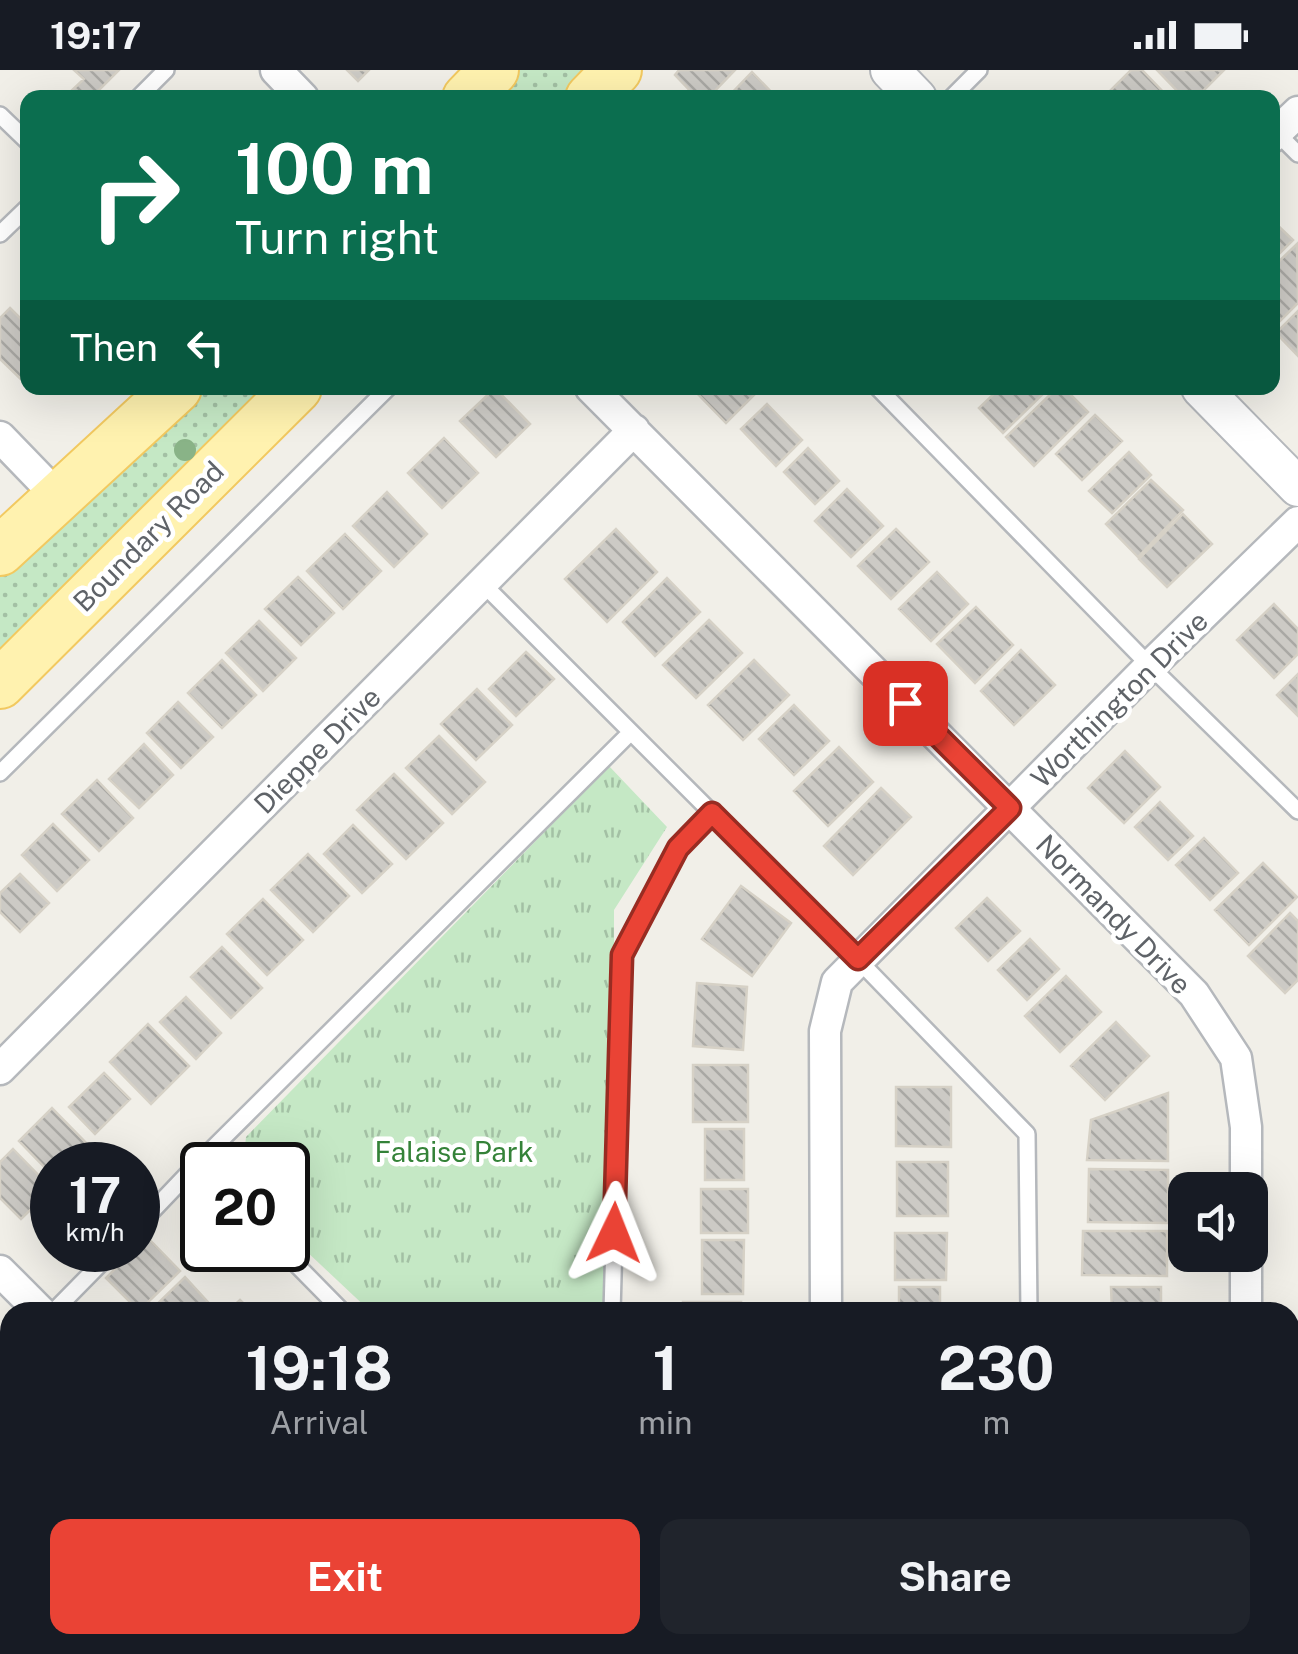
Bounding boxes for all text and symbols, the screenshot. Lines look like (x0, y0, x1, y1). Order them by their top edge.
text: 19:17 (50, 13, 142, 58)
text: 100 m (235, 127, 433, 210)
icon: right (70, 130, 200, 260)
text: Turn right (235, 211, 439, 264)
icon: left (178, 320, 233, 375)
text: Then (70, 325, 158, 370)
street label: Boundary Road (66, 454, 230, 618)
street label: Worthington Drive (1024, 604, 1214, 794)
pin (863, 661, 948, 746)
icon: arrive (878, 676, 933, 731)
street label: Dieppe Drive (247, 680, 387, 820)
street label: Normandy Drive (1030, 827, 1198, 1001)
park label: Falaise Park (375, 1135, 533, 1168)
speed limit sign: 20 (180, 1142, 310, 1272)
text: 17 (69, 1165, 121, 1224)
map controls (1168, 1172, 1268, 1272)
button: sound (1168, 1172, 1268, 1272)
position arrow (562, 1181, 666, 1285)
text: km/h (66, 1217, 124, 1247)
text: 19:18 (245, 1333, 393, 1404)
text: 1 (653, 1333, 678, 1404)
text: 230 (938, 1333, 1055, 1404)
text: Arrival (270, 1404, 369, 1441)
text: min (638, 1404, 693, 1441)
text: m (982, 1404, 1010, 1441)
button: Exit (50, 1519, 640, 1634)
button: Share (660, 1519, 1250, 1634)

